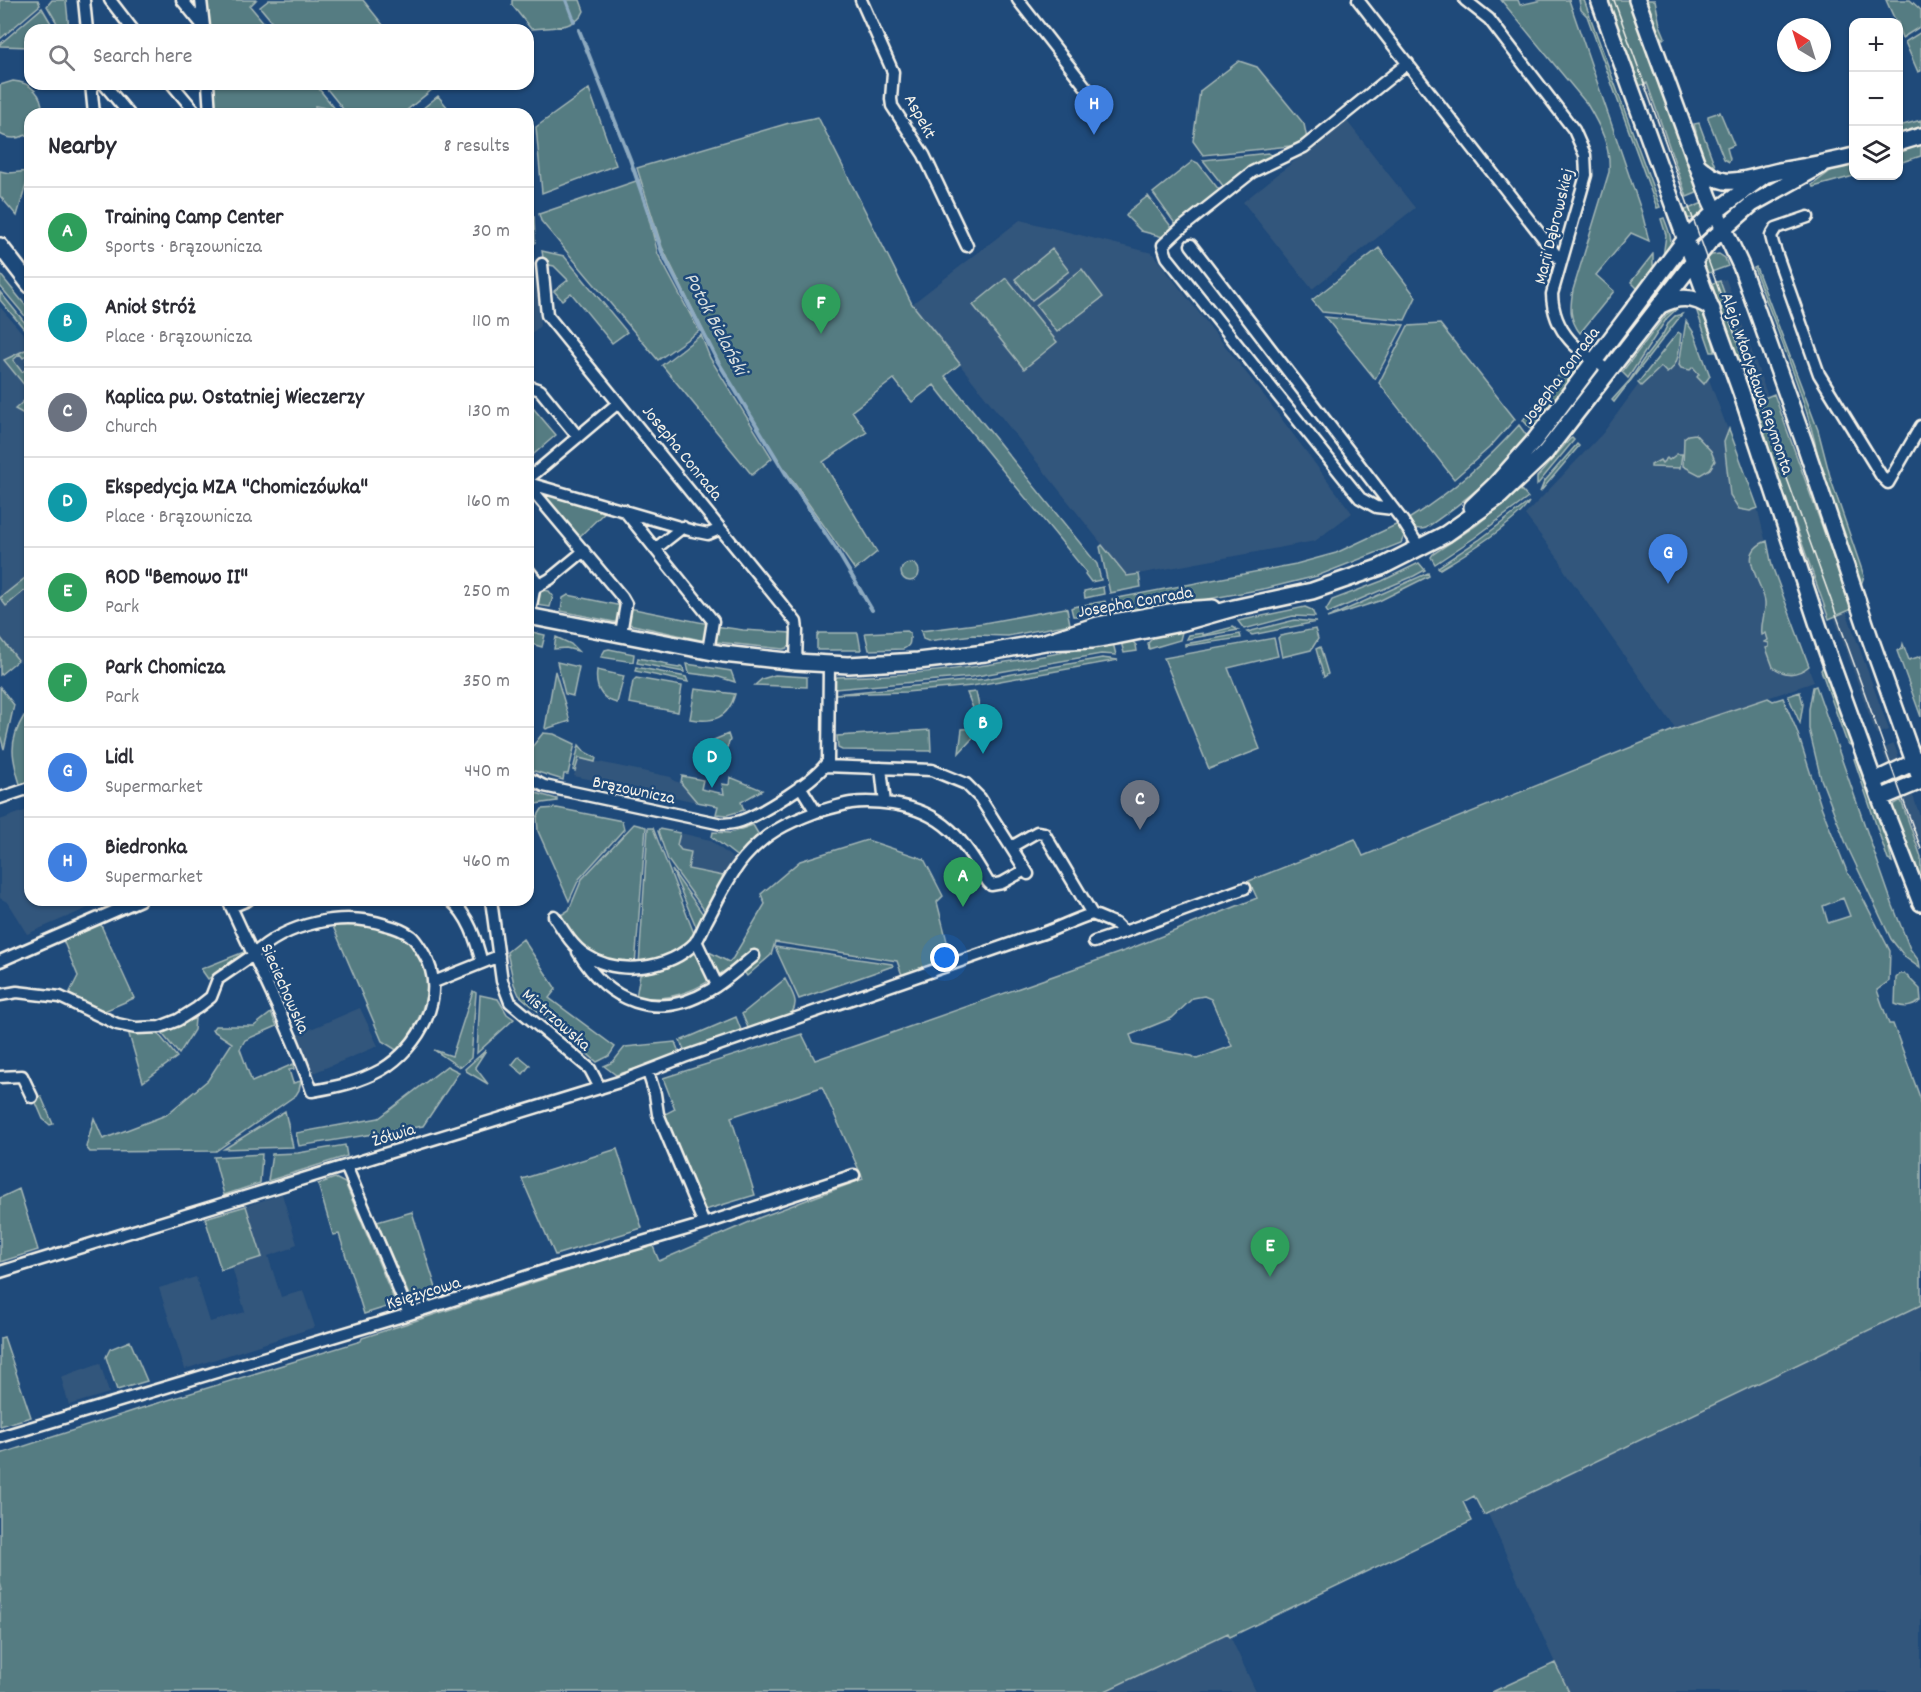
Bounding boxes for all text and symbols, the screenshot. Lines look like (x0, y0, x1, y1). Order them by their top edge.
north arrow (1777, 18, 1831, 72)
map controls (1849, 18, 1903, 180)
button: + (1849, 18, 1903, 72)
search box (24, 24, 534, 90)
icon: search (45, 41, 78, 74)
text: Search here (93, 42, 192, 73)
button: − (1849, 72, 1903, 126)
pin: H (1074, 86, 1114, 135)
street label: Aspekt (896, 90, 941, 144)
button: layers (1849, 126, 1903, 180)
text: Nearby (48, 129, 116, 166)
text: 8 results (444, 133, 510, 161)
street label: Marii Dąbrowskiej (1529, 166, 1582, 287)
text: Training Camp Center (105, 203, 284, 234)
text: A (62, 218, 73, 246)
text: 30 m (472, 218, 510, 246)
text: Sports · Brązownicza (105, 234, 262, 262)
water label: Potok Bielański (676, 268, 755, 384)
pin: F (802, 284, 840, 334)
street label: Aleja Władysława Reymonta (1713, 290, 1799, 479)
text: Anioł Stróż (105, 293, 196, 324)
text: B (63, 308, 72, 336)
text: 110 m (472, 308, 510, 336)
street label: Josepha Conrada (1517, 322, 1607, 431)
text: Place · Brązownicza (105, 324, 252, 352)
text: Kaplica pw. Ostatniej Wieczerzy (105, 383, 364, 414)
text: C (63, 398, 72, 426)
text: 130 m (468, 398, 510, 426)
street label: Josepha Conrada (635, 400, 728, 507)
text: Church (105, 414, 157, 442)
text: Ekspedycja MZA "Chomiczówka" (105, 473, 368, 504)
text: D (62, 488, 73, 516)
text: 160 m (467, 488, 510, 516)
text: Place · Brązownicza (105, 504, 252, 532)
pin: G (1648, 534, 1688, 584)
text: ROD "Bemowo II" (105, 563, 248, 594)
text: E (63, 578, 72, 606)
text: 250 m (463, 578, 510, 606)
street label: Josepha Conrada (1076, 581, 1195, 626)
text: Park (105, 594, 139, 622)
text: Park Chomicza (105, 653, 225, 684)
text: F (63, 668, 72, 696)
text: 350 m (463, 668, 510, 696)
text: Park (105, 684, 139, 712)
pin: B (964, 704, 1002, 754)
pin: D (692, 738, 732, 788)
text: Lidl (105, 743, 134, 774)
text: G (62, 758, 73, 786)
text: 440 m (464, 758, 510, 786)
street label: Brązownicza (590, 771, 678, 812)
text: Supermarket (105, 774, 203, 802)
pin: C (1120, 780, 1160, 830)
text: Biedronka (105, 833, 187, 864)
text: H (62, 848, 73, 876)
text: 460 m (463, 848, 510, 876)
pin: A (944, 858, 982, 907)
text: Supermarket (105, 864, 203, 892)
street label: Sieciechowska (253, 940, 315, 1038)
your location (930, 943, 959, 972)
street label: Mistrzowska (515, 984, 596, 1058)
street label: Żółwia (369, 1118, 419, 1155)
pin: E (1250, 1228, 1290, 1277)
street label: Księżycowa (383, 1271, 464, 1318)

